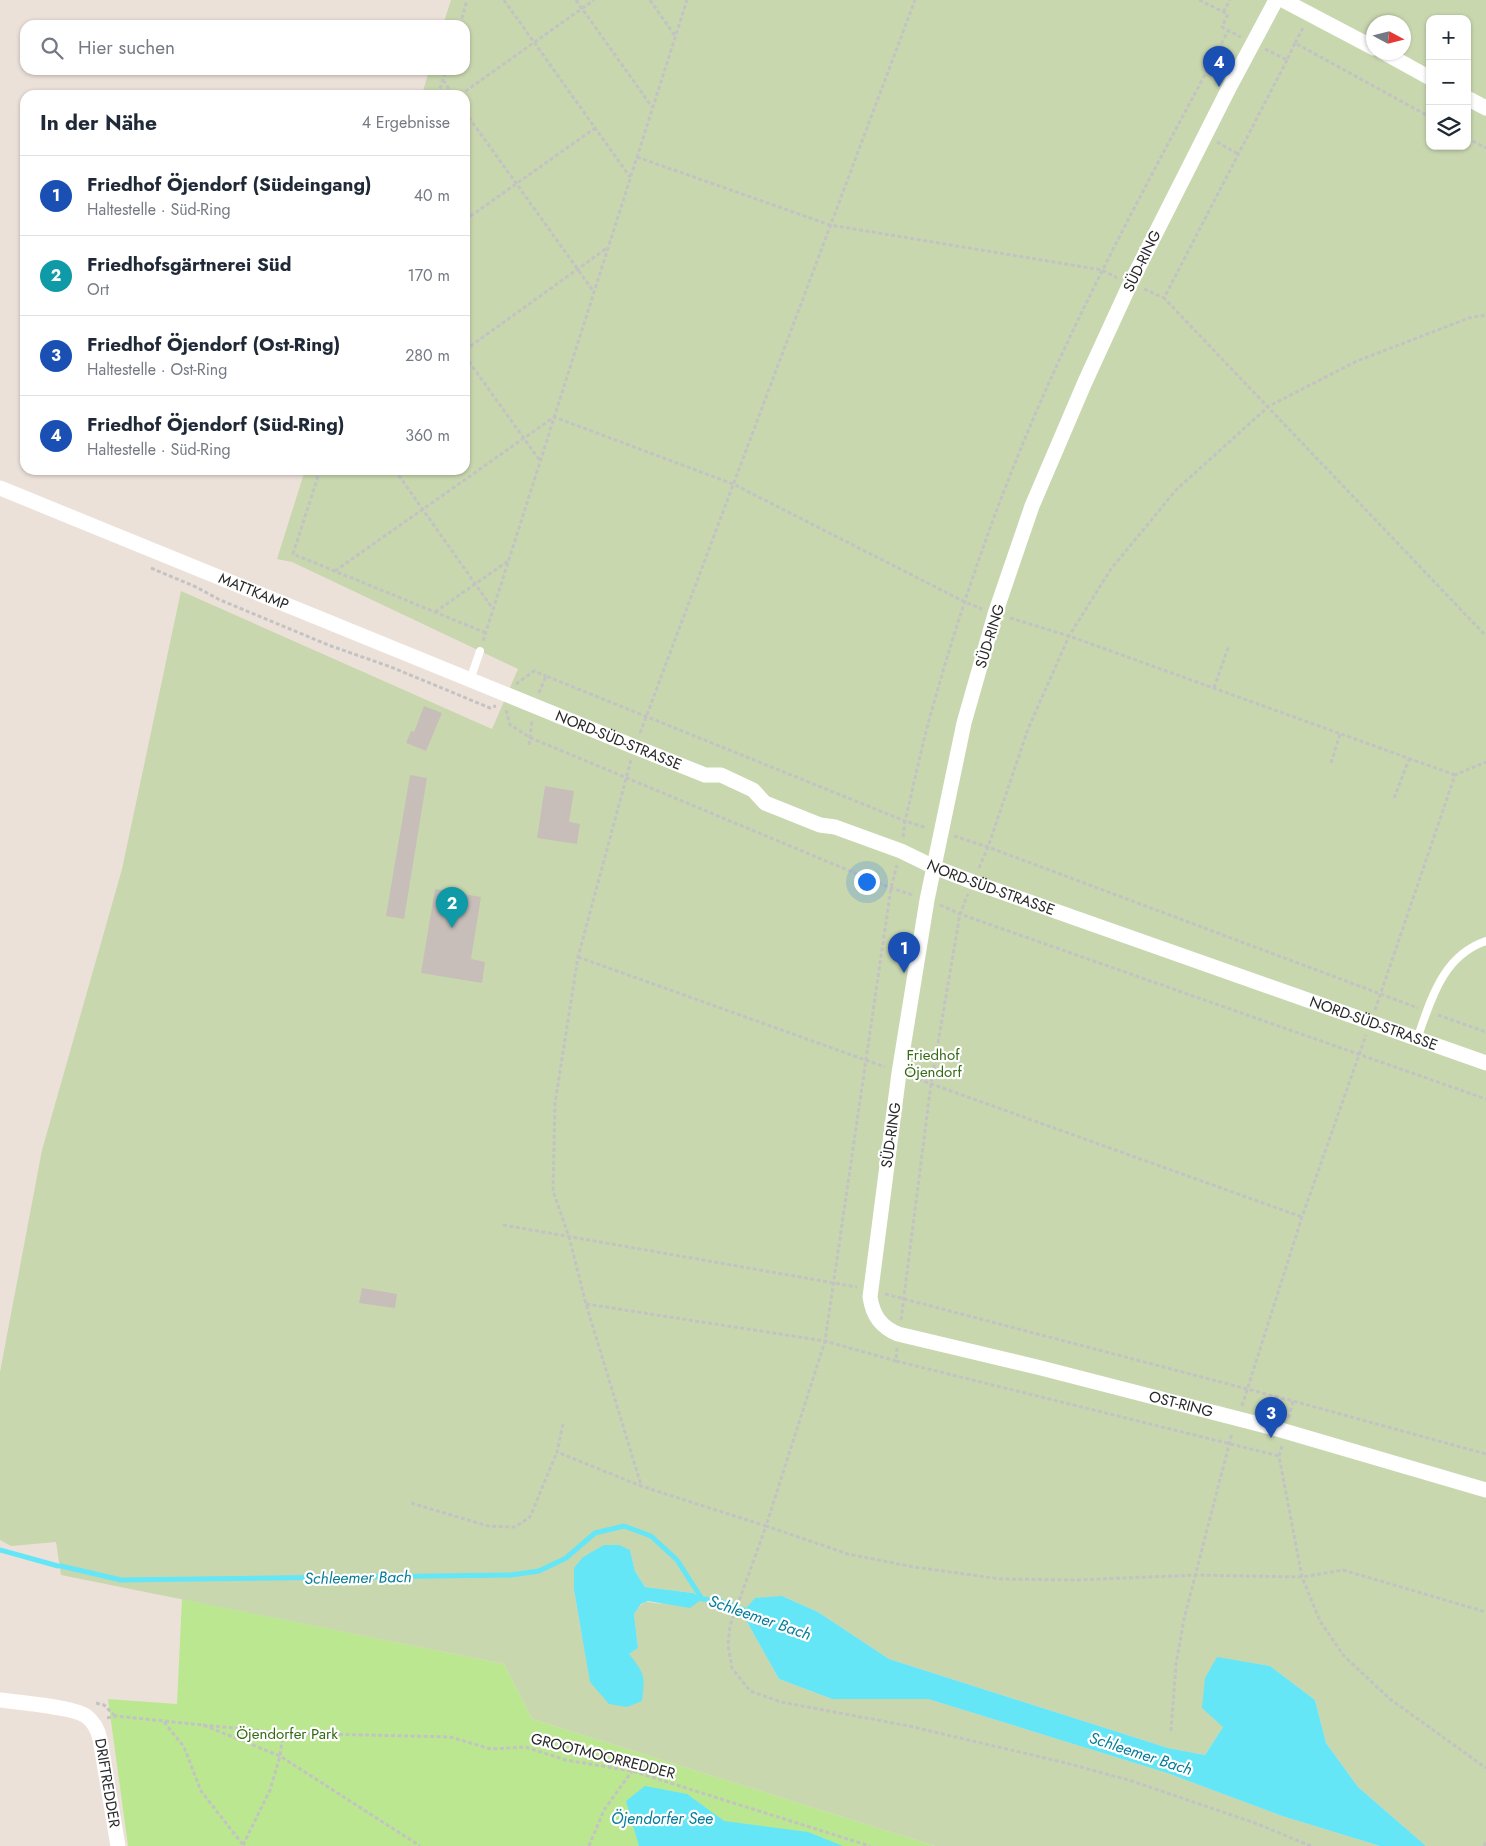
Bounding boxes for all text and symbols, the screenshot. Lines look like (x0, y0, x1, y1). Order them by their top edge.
north arrow (1366, 15, 1411, 60)
map controls (1426, 15, 1471, 150)
button: + (1426, 15, 1471, 60)
search box (20, 20, 470, 75)
icon: search (38, 34, 66, 62)
text: Hier suchen (78, 34, 175, 61)
pin: 4 (1203, 46, 1235, 87)
button: − (1426, 60, 1471, 105)
button: layers (1426, 105, 1471, 150)
text: In der Nähe (40, 108, 157, 138)
text: 4 Ergebnisse (362, 111, 450, 134)
text: Friedhof Öjendorf (Südeingang) (87, 171, 372, 198)
text: 1 (52, 184, 60, 207)
text: 40 m (414, 184, 450, 207)
text: Haltestelle · Süd-Ring (87, 198, 231, 221)
street label: SÜD-RING (1118, 226, 1166, 296)
text: Friedhofsgärtnerei Süd (87, 251, 291, 278)
text: 2 (51, 264, 61, 287)
text: 170 m (408, 264, 450, 287)
text: Ort (87, 278, 109, 301)
text: Friedhof Öjendorf (Ost-Ring) (87, 331, 340, 358)
text: 3 (51, 344, 61, 367)
text: 280 m (405, 344, 450, 367)
text: Haltestelle · Ost-Ring (87, 358, 227, 381)
text: Friedhof Öjendorf (Süd-Ring) (87, 411, 344, 438)
text: 4 (50, 424, 62, 447)
text: 360 m (405, 424, 450, 447)
text: Haltestelle · Süd-Ring (87, 438, 231, 461)
street label: MATTKAMP (215, 567, 292, 616)
street label: SÜD-RING (970, 601, 1010, 671)
street label: NORD-SÜD-STRASSE (552, 705, 685, 776)
street label: NORD-SÜD-STRASSE (923, 854, 1058, 921)
your location (854, 869, 880, 895)
pin: 2 (436, 887, 468, 928)
pin: 1 (888, 932, 920, 973)
street label: NORD-SÜD-STRASSE (1306, 991, 1441, 1056)
park label: Friedhof Öjendorf (904, 1044, 962, 1083)
street label: SÜD-RING (875, 1101, 907, 1169)
street label: OST-RING (1147, 1385, 1216, 1423)
pin: 3 (1255, 1397, 1287, 1438)
water label: Schleemer Bach (304, 1565, 412, 1590)
water label: Schleemer Bach (706, 1589, 814, 1646)
park label: Öjendorfer Park (236, 1723, 338, 1745)
water label: Schleemer Bach (1086, 1726, 1195, 1781)
street label: GROOTMOORREDDER (528, 1727, 678, 1785)
street label: DRIFTREDDER (89, 1737, 126, 1830)
water label: Öjendorfer See (611, 1807, 713, 1830)

